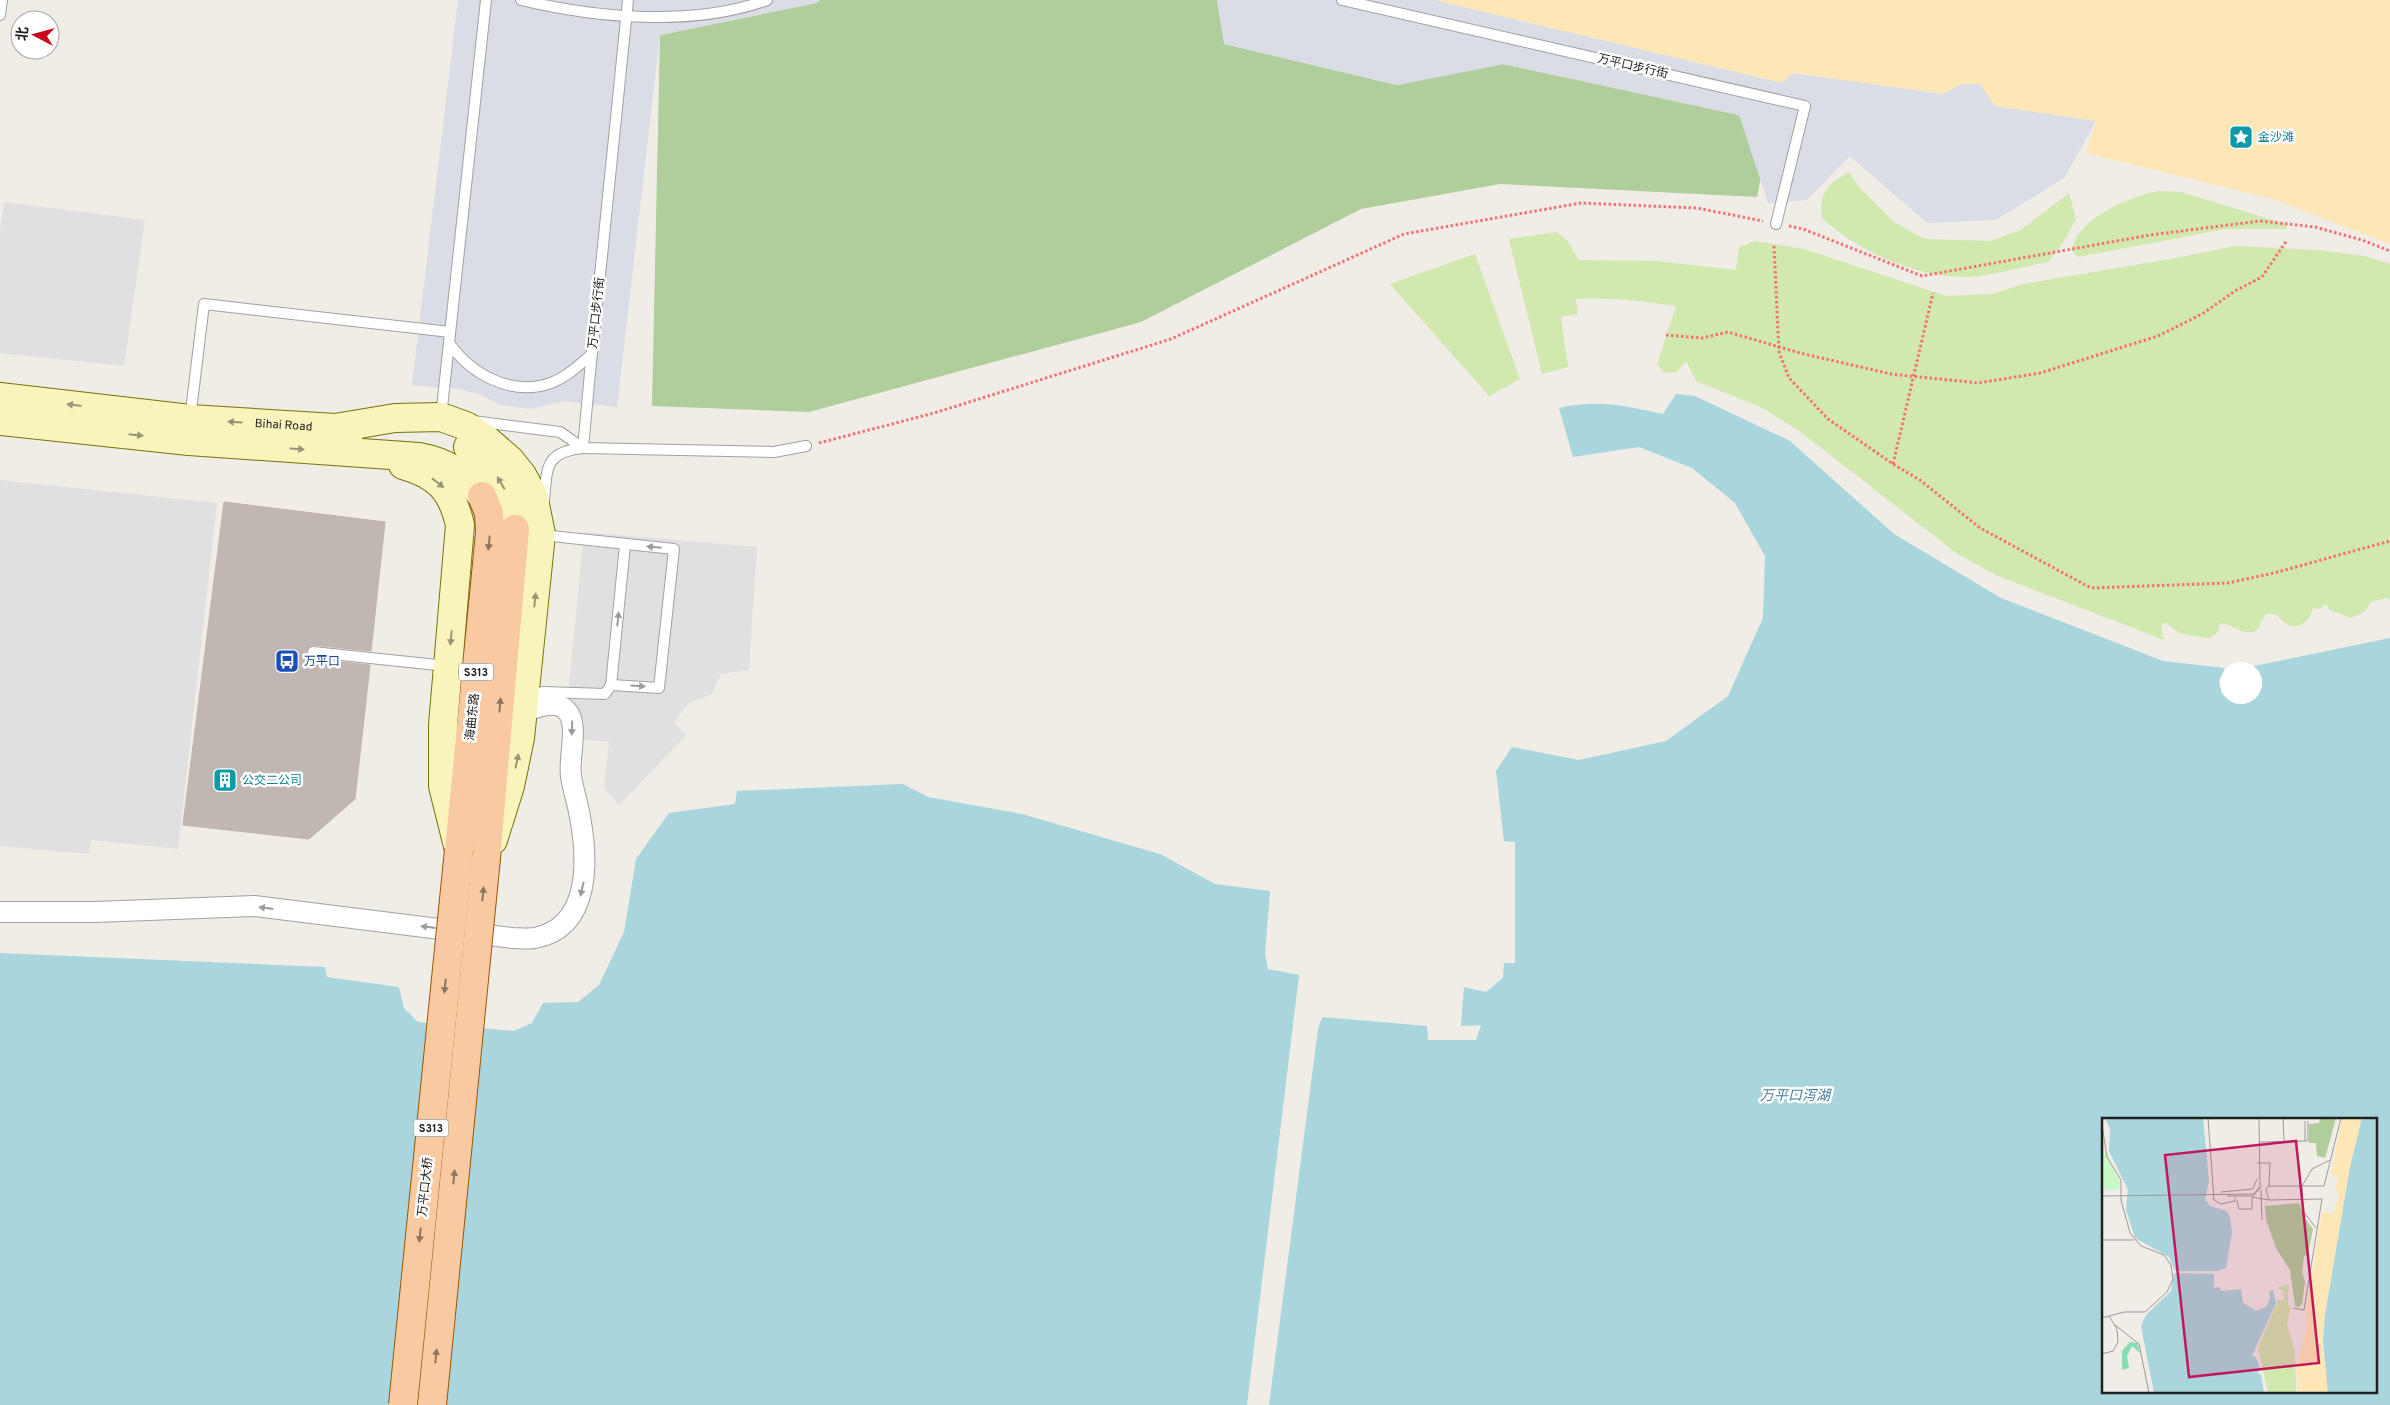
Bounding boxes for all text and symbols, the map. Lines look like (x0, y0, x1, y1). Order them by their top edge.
north arrow (10, 10, 60, 60)
text: 北 (14, 26, 33, 42)
street label: 万平口步行街 (1596, 51, 1670, 83)
place icon: 金沙滩 (2228, 124, 2254, 150)
place label: 金沙滩 (2258, 130, 2294, 146)
street label: 万平口步行街 (585, 276, 609, 350)
one-way arrow (66, 401, 82, 409)
street label: Bihai Road (254, 416, 313, 436)
one-way arrow (227, 417, 243, 425)
one-way arrow (128, 431, 144, 439)
one-way arrow (290, 446, 306, 454)
one-way arrow (496, 477, 505, 490)
one-way arrow (431, 478, 444, 489)
one-way arrow (485, 535, 493, 551)
one-way arrow (646, 543, 662, 551)
one-way arrow (531, 591, 539, 607)
one-way arrow (614, 611, 622, 627)
one-way arrow (447, 631, 455, 647)
bus stop icon: 万平口 (274, 648, 300, 674)
place label: 万平口 (304, 654, 340, 670)
road number: S313 (458, 664, 494, 680)
one-way arrow (630, 683, 646, 691)
street label: 海曲东路 (463, 692, 483, 742)
one-way arrow (496, 696, 504, 712)
one-way arrow (568, 721, 576, 737)
one-way arrow (513, 753, 521, 769)
building icon: 公交二公司 (212, 767, 238, 793)
place label: 公交二公司 (242, 773, 302, 789)
one-way arrow (578, 881, 586, 896)
one-way arrow (479, 886, 487, 902)
one-way arrow (258, 904, 274, 912)
one-way arrow (419, 923, 435, 931)
one-way arrow (441, 978, 449, 994)
water label: 万平口泻湖 (1760, 1088, 1832, 1105)
inset map (2102, 1118, 2378, 1392)
road number: S313 (414, 1120, 448, 1136)
street label: 万平口大桥 (415, 1156, 437, 1218)
one-way arrow (451, 1169, 459, 1185)
one-way arrow (416, 1227, 424, 1243)
one-way arrow (433, 1348, 441, 1364)

